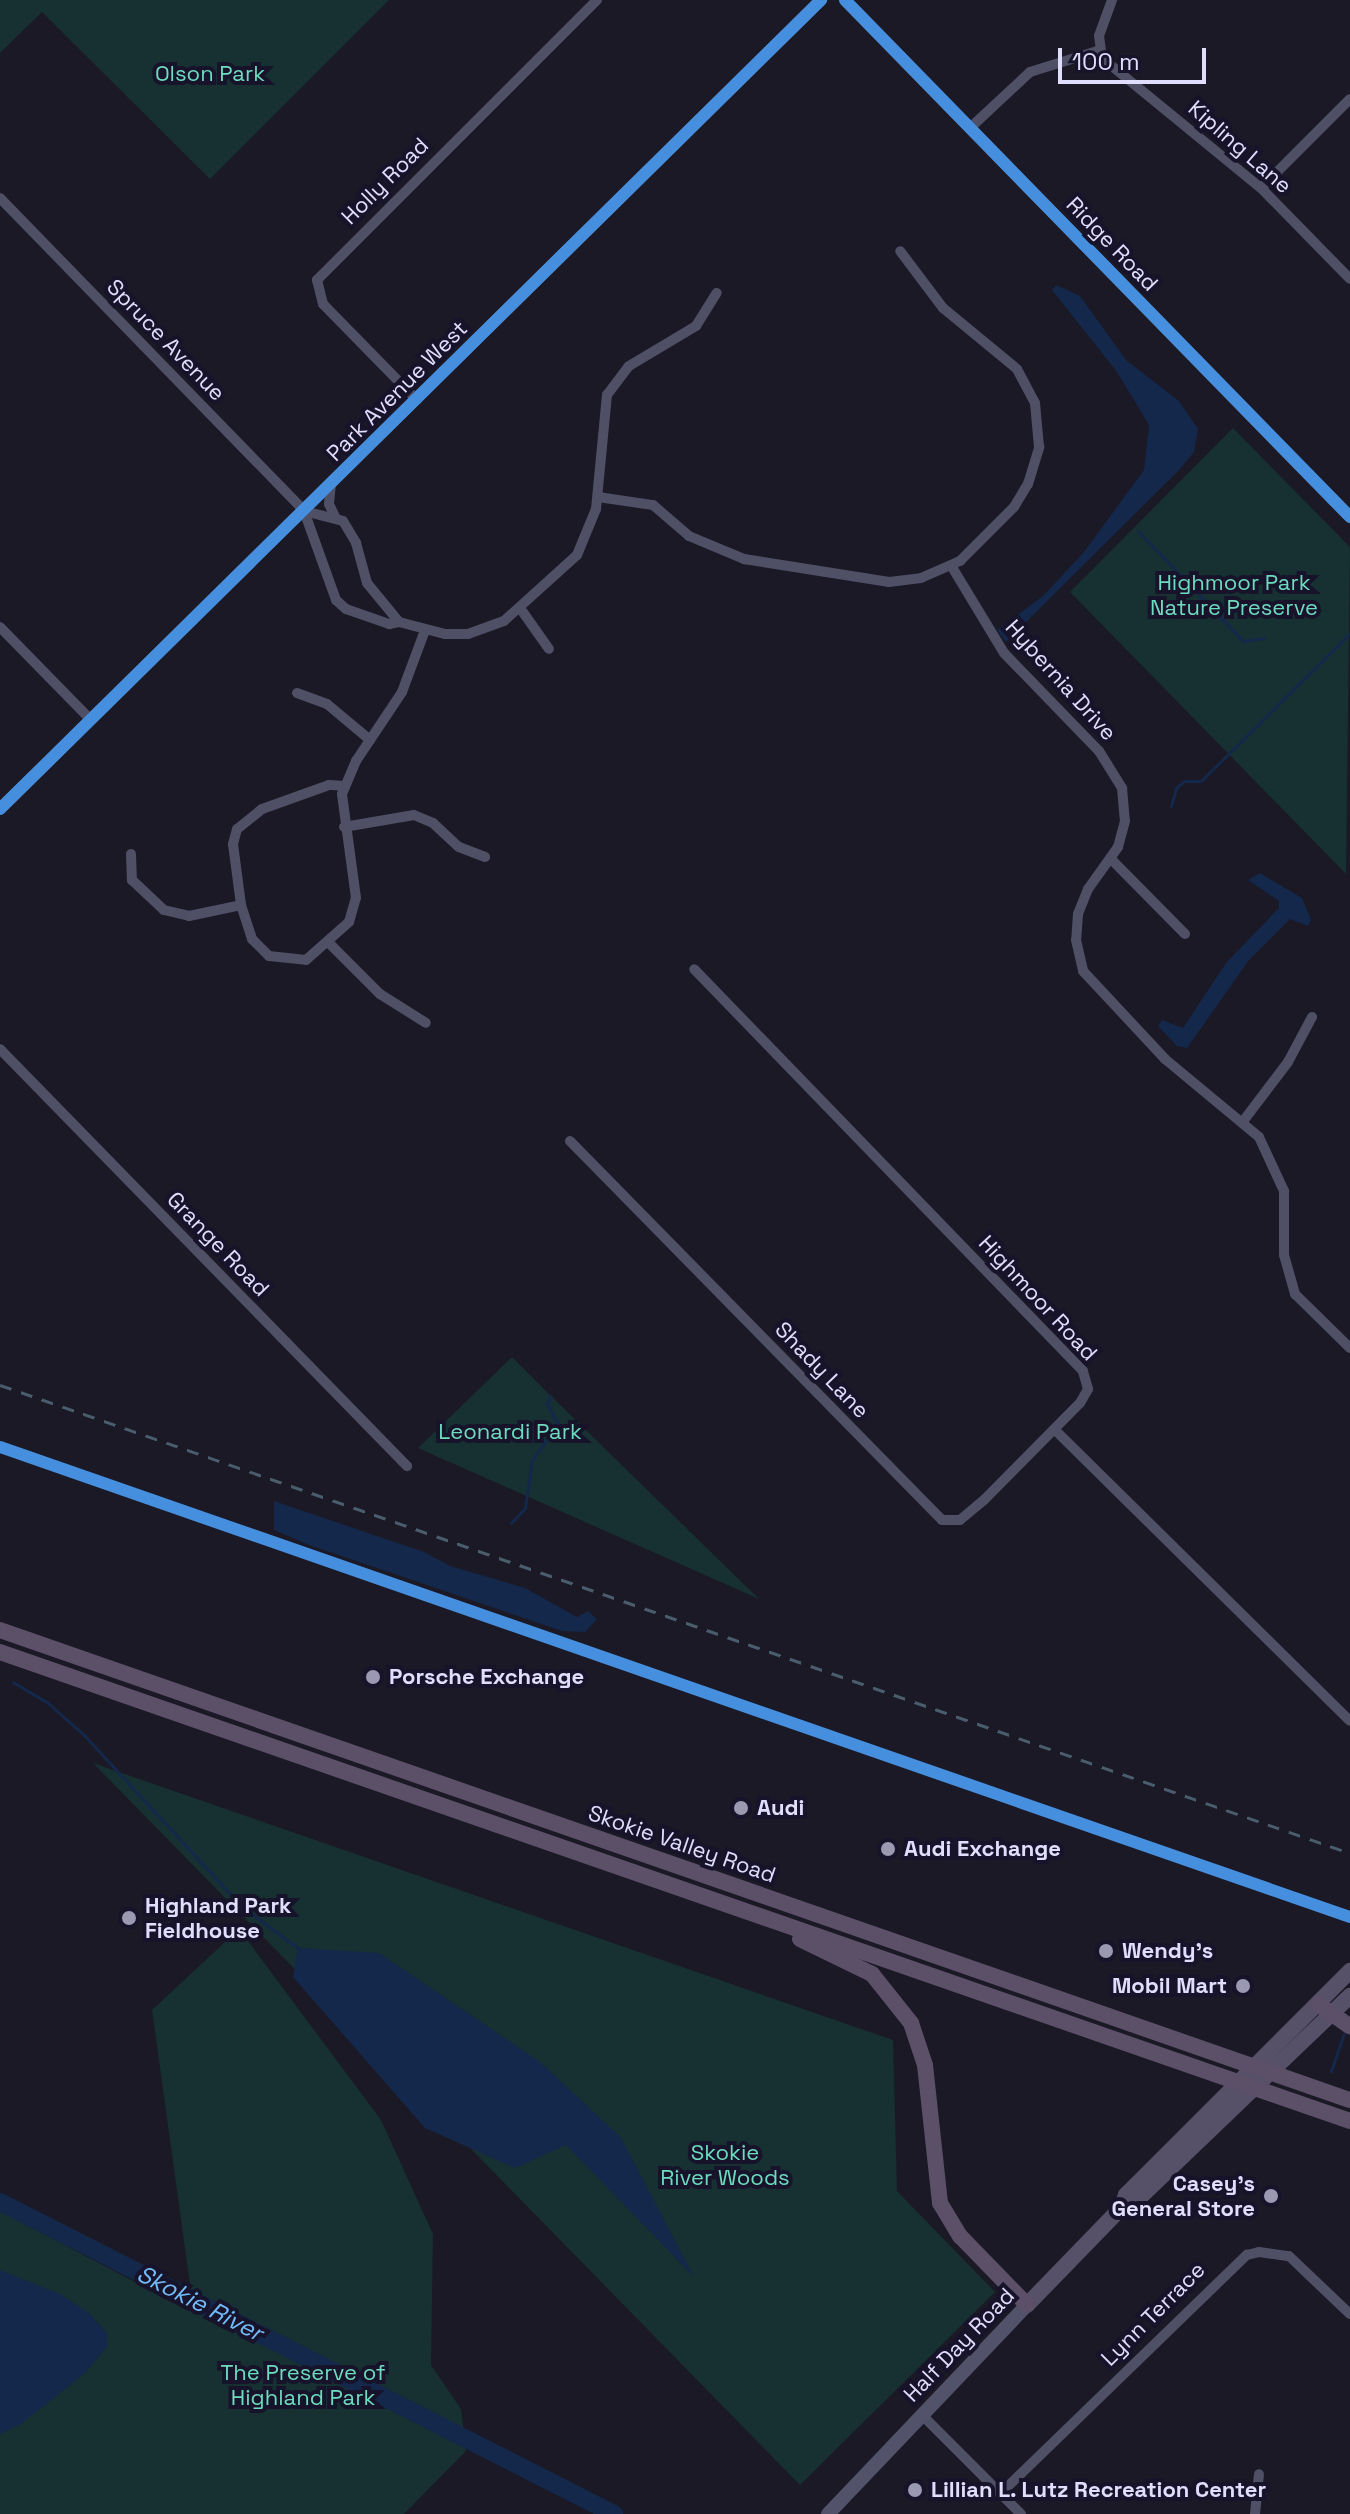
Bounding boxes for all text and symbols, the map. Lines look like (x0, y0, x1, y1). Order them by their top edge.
scale bar (1062, 32, 1210, 82)
text: 100 m (1072, 46, 1140, 77)
park label: Olson Park (155, 61, 265, 87)
street label: Kipling Lane (1183, 95, 1297, 199)
street label: Holly Road (336, 132, 434, 230)
street label: Ridge Road (1061, 192, 1163, 296)
street label: Spruce Avenue (101, 274, 231, 406)
street label: Park Avenue West (321, 315, 473, 467)
park label: Highmoor Park Nature Preserve (1150, 569, 1318, 620)
street label: Hybernia Drive (1000, 614, 1122, 746)
street label: Grange Road (161, 1186, 275, 1302)
street label: Highmoor Road (973, 1230, 1103, 1366)
street label: Shady Lane (770, 1316, 874, 1424)
park label: Leonardi Park (438, 1419, 582, 1445)
place label: Porsche Exchange (389, 1664, 584, 1690)
marker: Porsche Exchange (364, 1668, 382, 1686)
place label: Audi (757, 1795, 804, 1821)
marker: Audi (732, 1799, 750, 1817)
street label: Skokie Valley Road (585, 1800, 779, 1888)
place label: Audi Exchange (904, 1836, 1061, 1862)
marker: Audi Exchange (879, 1840, 897, 1858)
place label: Highland Park Fieldhouse (145, 1892, 292, 1944)
marker: Highland Park Fieldhouse (120, 1909, 138, 1927)
place label: Wendy's (1122, 1938, 1213, 1964)
marker: Wendy's (1097, 1942, 1115, 1960)
place label: Mobil Mart (1112, 1973, 1227, 1999)
marker: Mobil Mart (1234, 1977, 1252, 1995)
park label: Skokie River Woods (660, 2139, 790, 2190)
place label: Casey's General Store (1111, 2170, 1255, 2222)
marker: Casey's General Store (1262, 2187, 1280, 2205)
street label: Lynn Terrace (1095, 2256, 1211, 2372)
water label: Skokie River (132, 2259, 268, 2347)
street label: Half Day Road (898, 2283, 1020, 2407)
park label: The Preserve of Highland Park (220, 2359, 386, 2410)
place label: Lillian L. Lutz Recreation Center (931, 2477, 1267, 2503)
marker: Lillian L. Lutz Recreation Center (906, 2481, 924, 2499)

